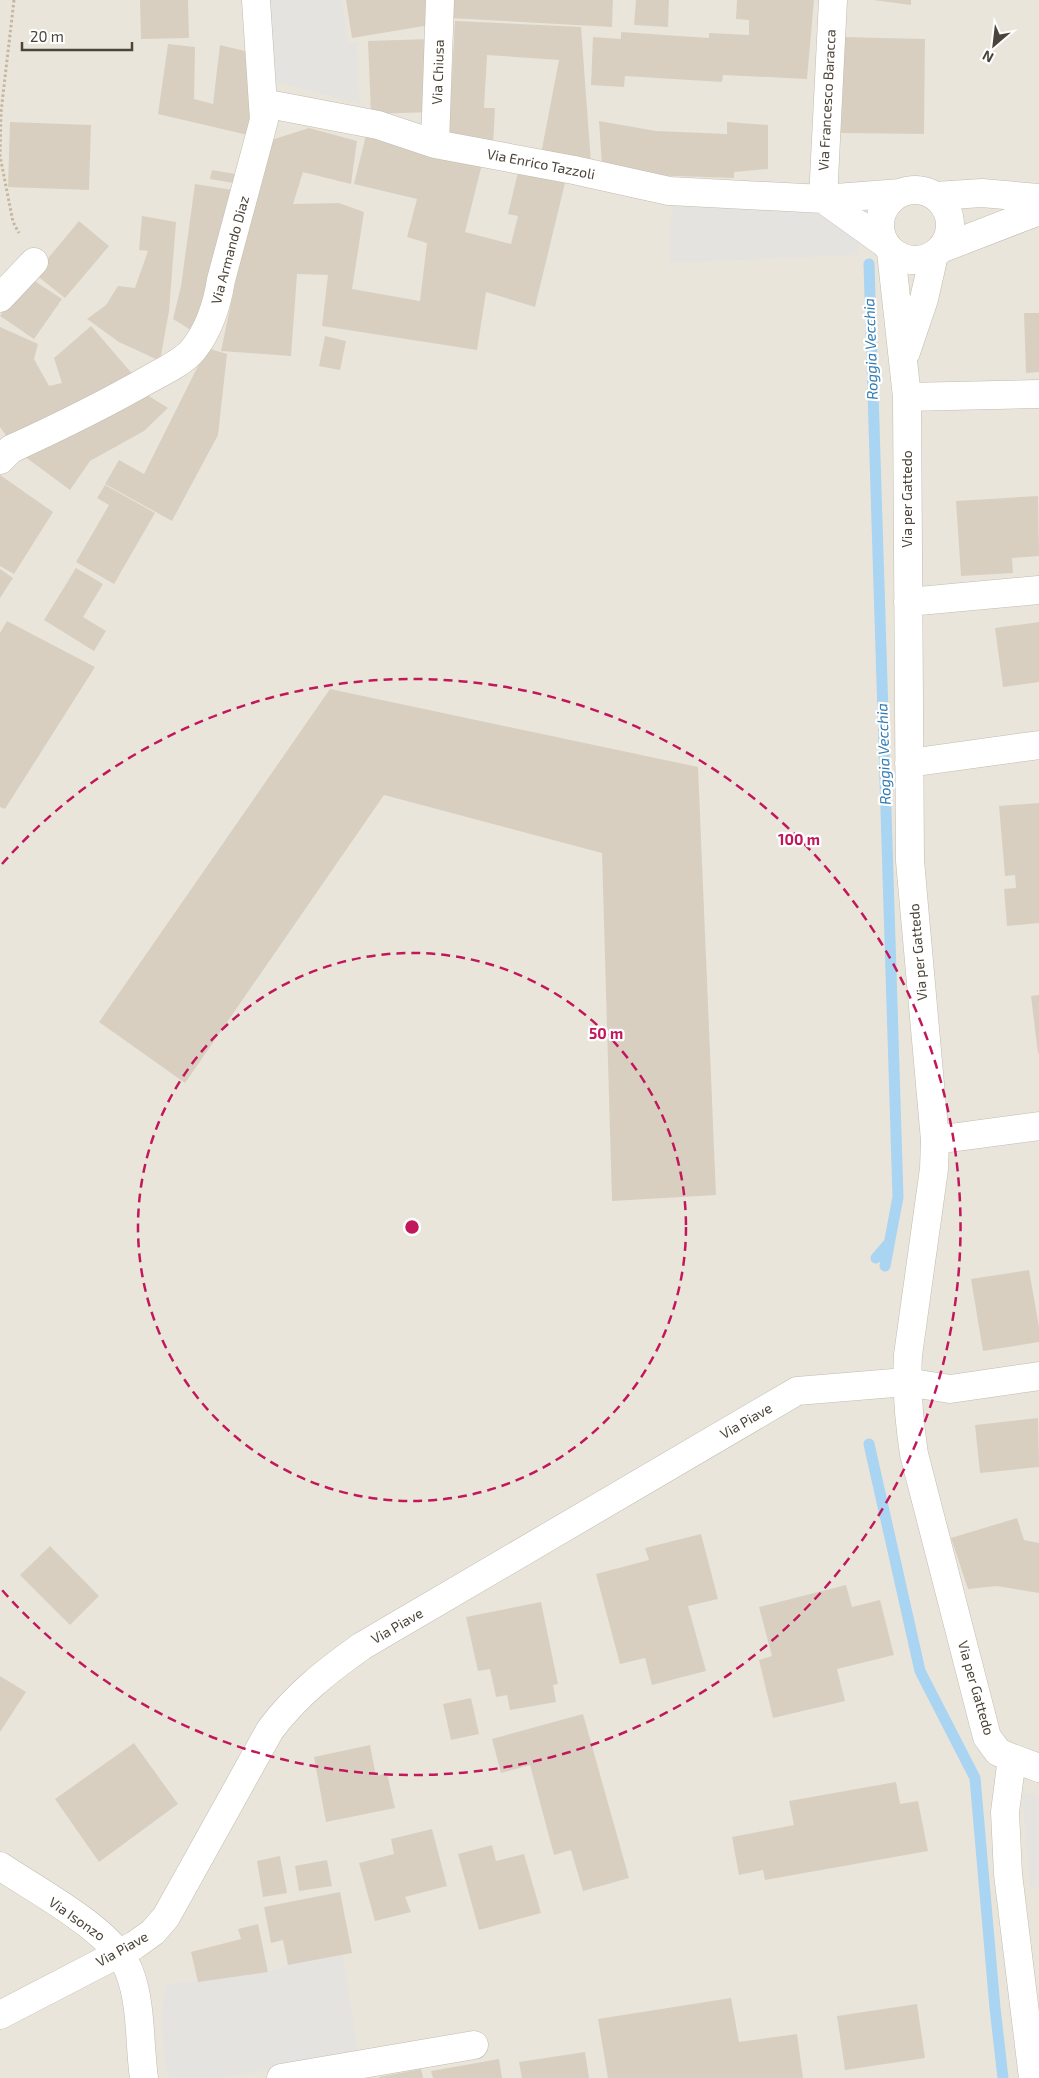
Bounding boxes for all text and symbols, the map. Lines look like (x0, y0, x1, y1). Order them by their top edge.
scale bar (22, 20, 132, 52)
north arrow (969, 20, 1019, 70)
text: 20 m (30, 27, 64, 45)
street label: Via Francesco Baracca (814, 29, 839, 171)
street label: Via Chiusa (428, 39, 447, 105)
text: N (979, 47, 996, 67)
street label: Via Enrico Tazzoli (486, 145, 597, 182)
street label: Via Armando Diaz (207, 194, 252, 306)
water label: Roggia Vecchia (859, 298, 881, 400)
street label: Via per Gattedo (898, 450, 915, 548)
water label: Roggia Vecchia (872, 703, 894, 805)
text: 100 m (778, 830, 820, 848)
street label: Via per Gattedo (905, 903, 930, 1001)
text: 50 m (589, 1024, 623, 1042)
centre of rings (403, 1218, 421, 1236)
street label: Via Piave (717, 1399, 775, 1442)
street label: Via Piave (368, 1604, 426, 1647)
street label: Via per Gattedo (955, 1639, 998, 1737)
street label: Via Isonzo (46, 1893, 109, 1944)
street label: Via Piave (93, 1927, 151, 1970)

